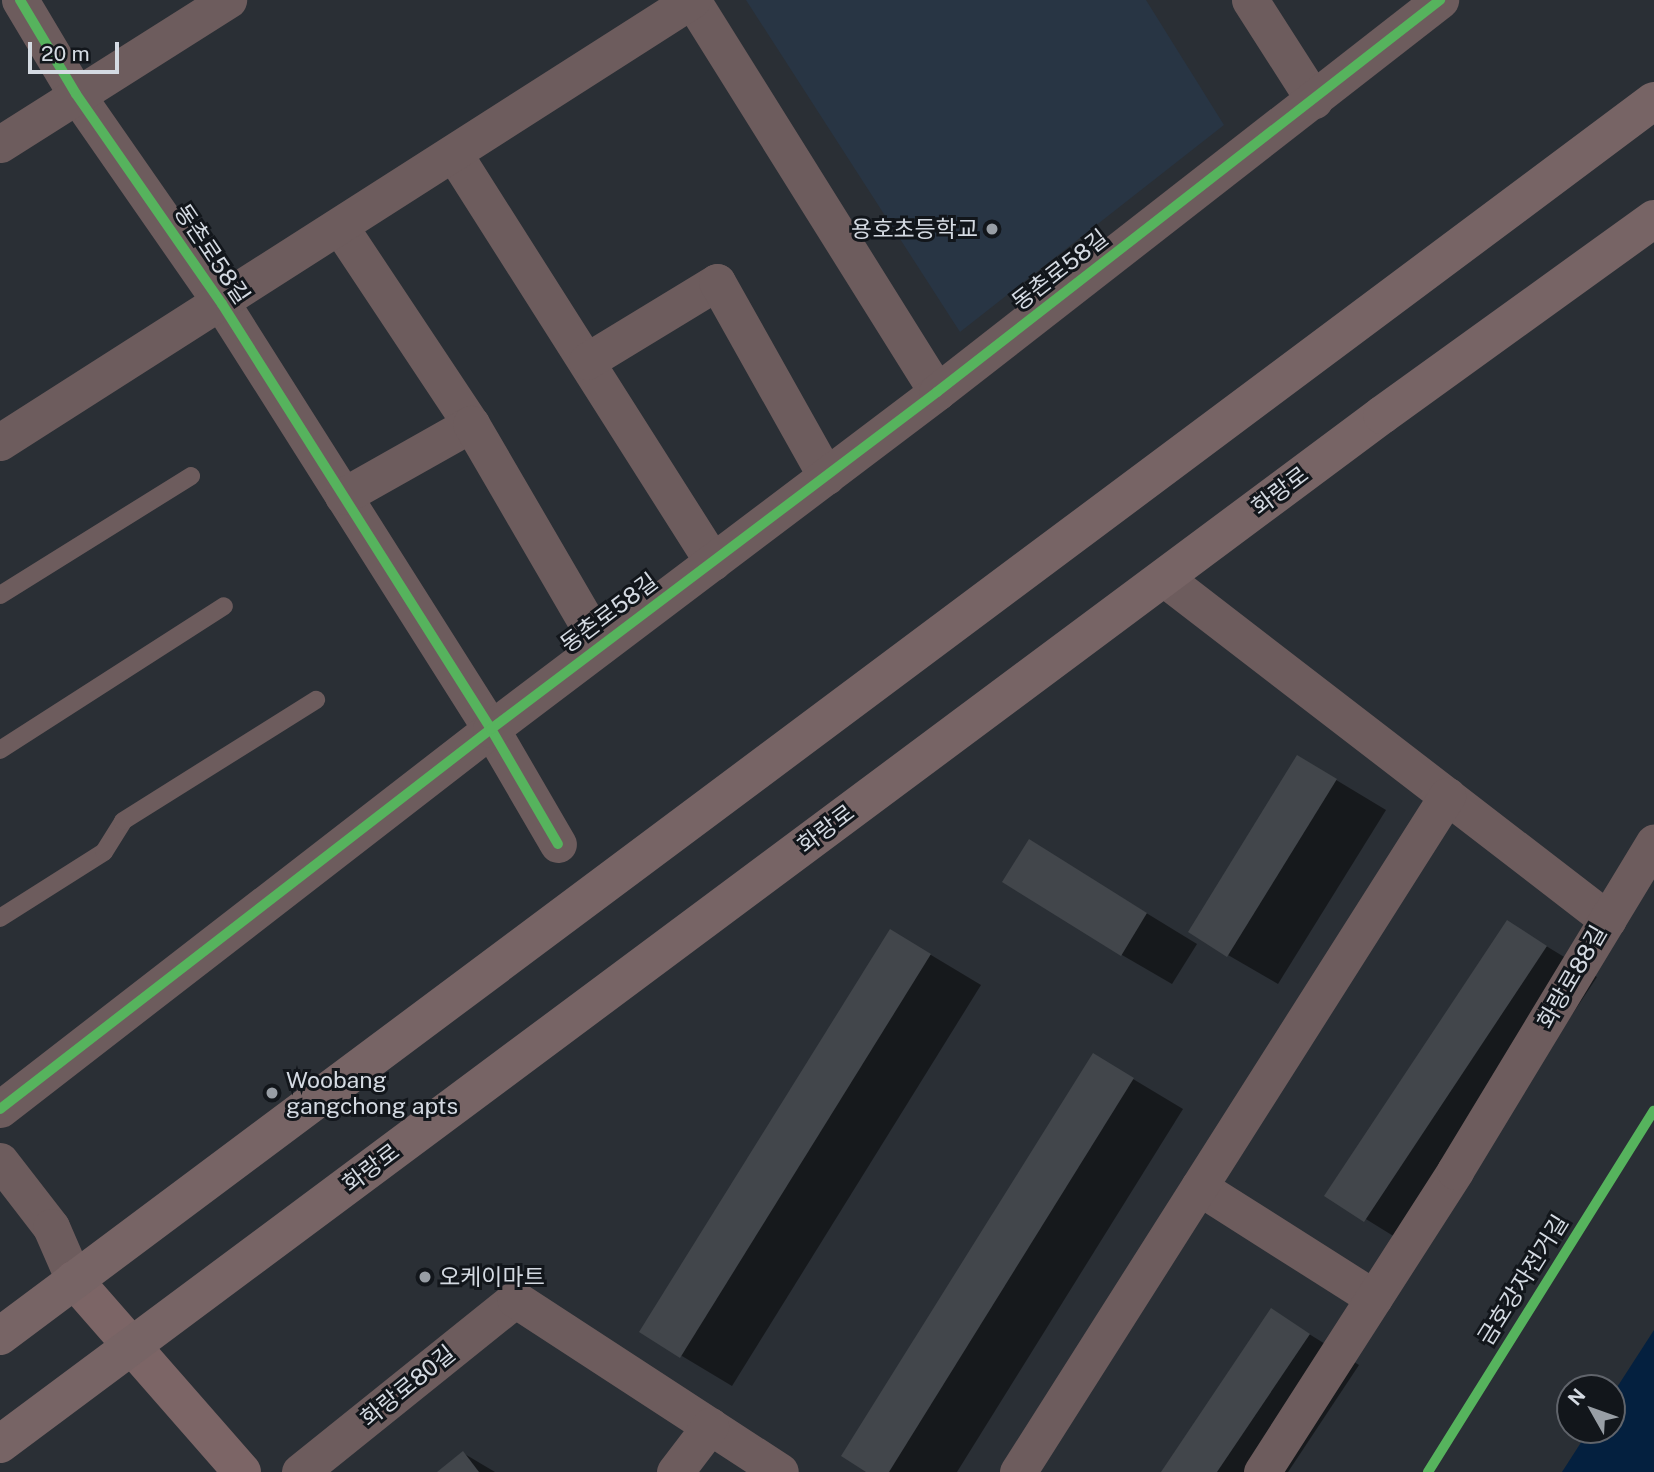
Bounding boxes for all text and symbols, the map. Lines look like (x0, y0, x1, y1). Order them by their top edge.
scale bar (32, 28, 122, 72)
text: 20 m (41, 41, 90, 66)
street label: 동촌로58길 (169, 199, 255, 309)
place label: 용호초등학교 (851, 215, 978, 243)
marker: 용호초등학교 (984, 221, 1000, 237)
street label: 동촌로58길 (1006, 224, 1114, 316)
street label: 화랑로 (1246, 461, 1314, 521)
street label: 동촌로58길 (555, 568, 663, 658)
street label: 화랑로 (792, 799, 860, 859)
street label: 화랑로88길 (1531, 921, 1613, 1033)
place label: Woobang gangchong apts (286, 1066, 458, 1120)
marker: Woobang gangchong apts (264, 1085, 280, 1101)
street label: 화랑로 (337, 1138, 405, 1198)
street label: 금호강자전거길 (1472, 1210, 1574, 1350)
place label: 오케이마트 (439, 1263, 545, 1291)
marker: 오케이마트 (417, 1269, 433, 1285)
street label: 화랑로80길 (355, 1340, 461, 1432)
north arrow (1556, 1374, 1626, 1444)
text: N (1563, 1384, 1590, 1410)

